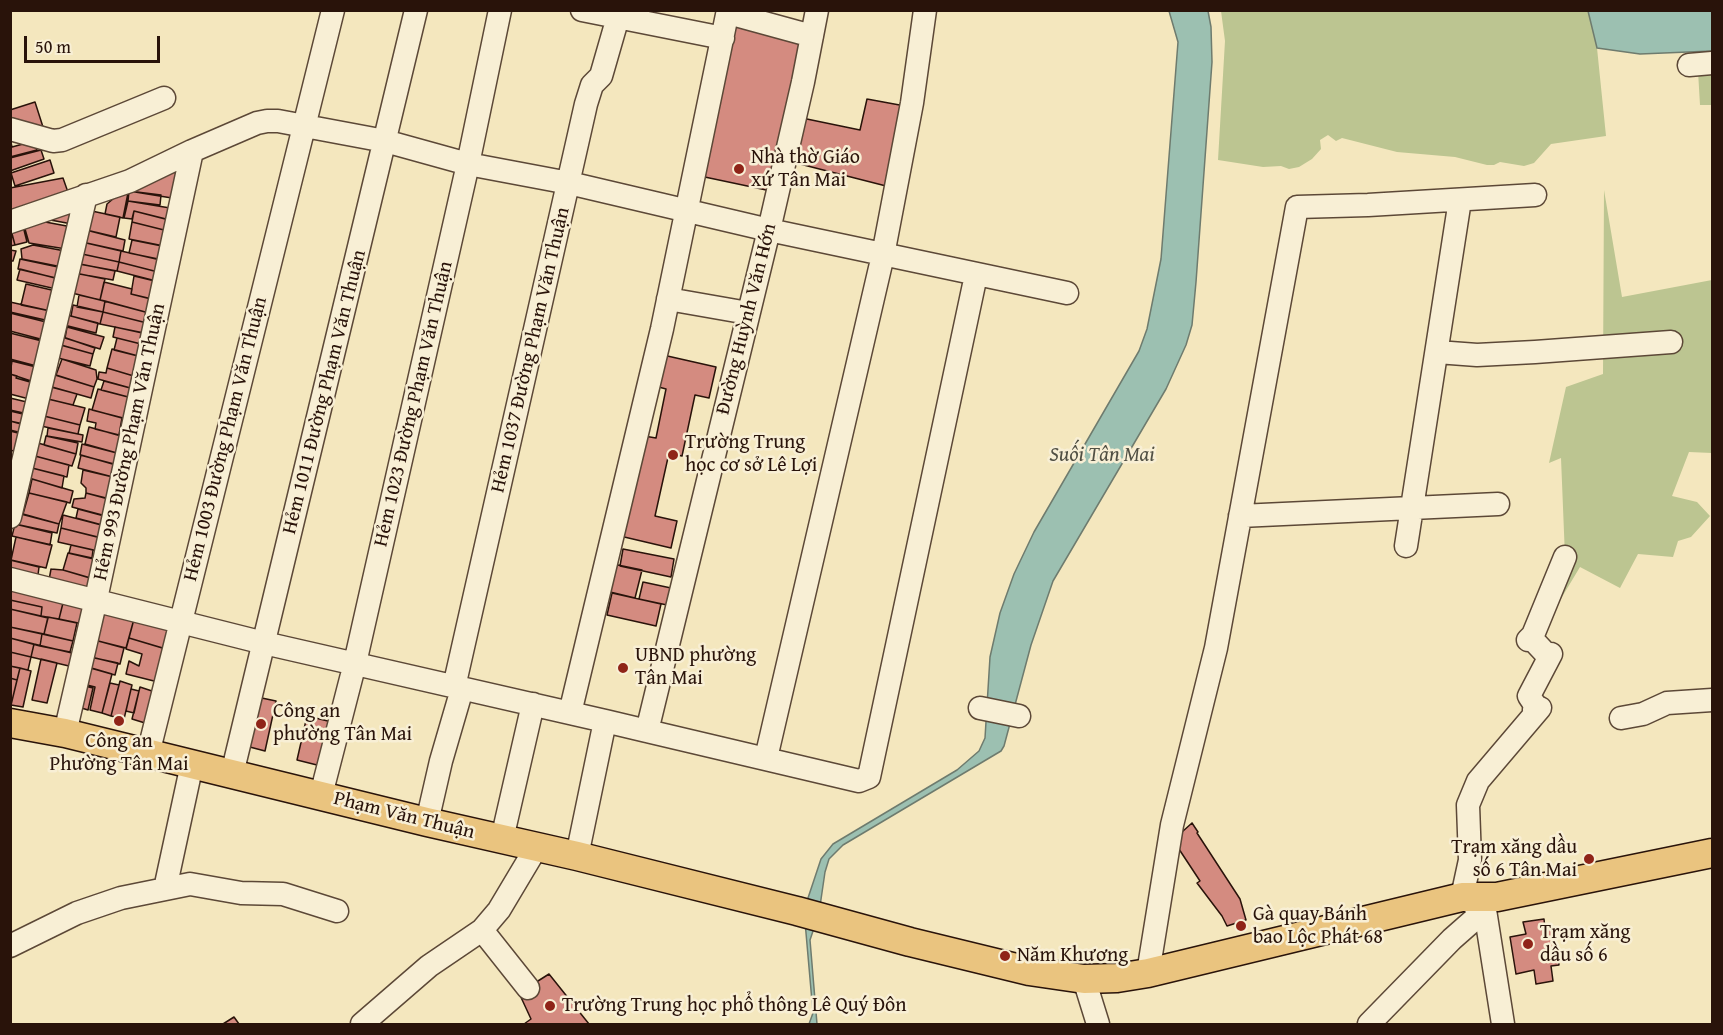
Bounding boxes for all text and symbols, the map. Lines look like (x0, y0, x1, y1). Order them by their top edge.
scale bar (27, 24, 164, 62)
text: 50 m (35, 33, 71, 60)
place label: Nhà thờ Giáo xứ Tân Mai (751, 146, 860, 193)
marker: Nhà thờ Giáo xứ Tân Mai (732, 162, 746, 176)
street label: Hẻm 1037 Đường Phạm Văn Thuận (486, 205, 576, 495)
street label: Đường Huỳnh Văn Hớn (712, 221, 782, 417)
street label: Hẻm 1011 Đường Phạm Văn Thuận (278, 247, 372, 537)
street label: Hẻm 1023 Đường Phạm Văn Thuận (369, 259, 459, 549)
street label: Hẻm 1003 Đường Phạm Văn Thuận (179, 294, 273, 584)
street label: Hẻm 993 Đường Phạm Văn Thuận (89, 301, 171, 583)
place label: Trường Trung học cơ sở Lê Lợi (685, 431, 817, 478)
water label: Suối Tân Mai (1049, 443, 1155, 469)
marker: Trường Trung học cơ sở Lê Lợi (666, 448, 680, 462)
place label: UBND phường Tân Mai (635, 644, 756, 691)
marker: UBND phường Tân Mai (616, 661, 630, 675)
place label: Công an phường Tân Mai (273, 700, 412, 747)
marker: Công an Phường Tân Mai (112, 714, 126, 728)
marker: Công an phường Tân Mai (254, 717, 268, 731)
place label: Công an Phường Tân Mai (49, 730, 189, 777)
street label: Phạm Văn Thuận (331, 787, 477, 845)
place label: Trạm xăng dầu số 6 Tân Mai (1451, 836, 1577, 883)
marker: Trạm xăng dầu số 6 Tân Mai (1582, 852, 1596, 866)
place label: Gà quay Bánh bao Lộc Phát 68 (1253, 903, 1383, 950)
marker: Gà quay Bánh bao Lộc Phát 68 (1234, 919, 1248, 933)
place label: Trạm xăng dầu số 6 (1540, 921, 1630, 968)
marker: Trạm xăng dầu số 6 (1521, 937, 1535, 951)
place label: Năm Khương (1017, 944, 1128, 968)
marker: Năm Khương (998, 949, 1012, 963)
place label: Trường Trung học phổ thông Lê Quý Đôn (562, 994, 907, 1018)
marker: Trường Trung học phổ thông Lê Quý Đôn (543, 999, 557, 1013)

